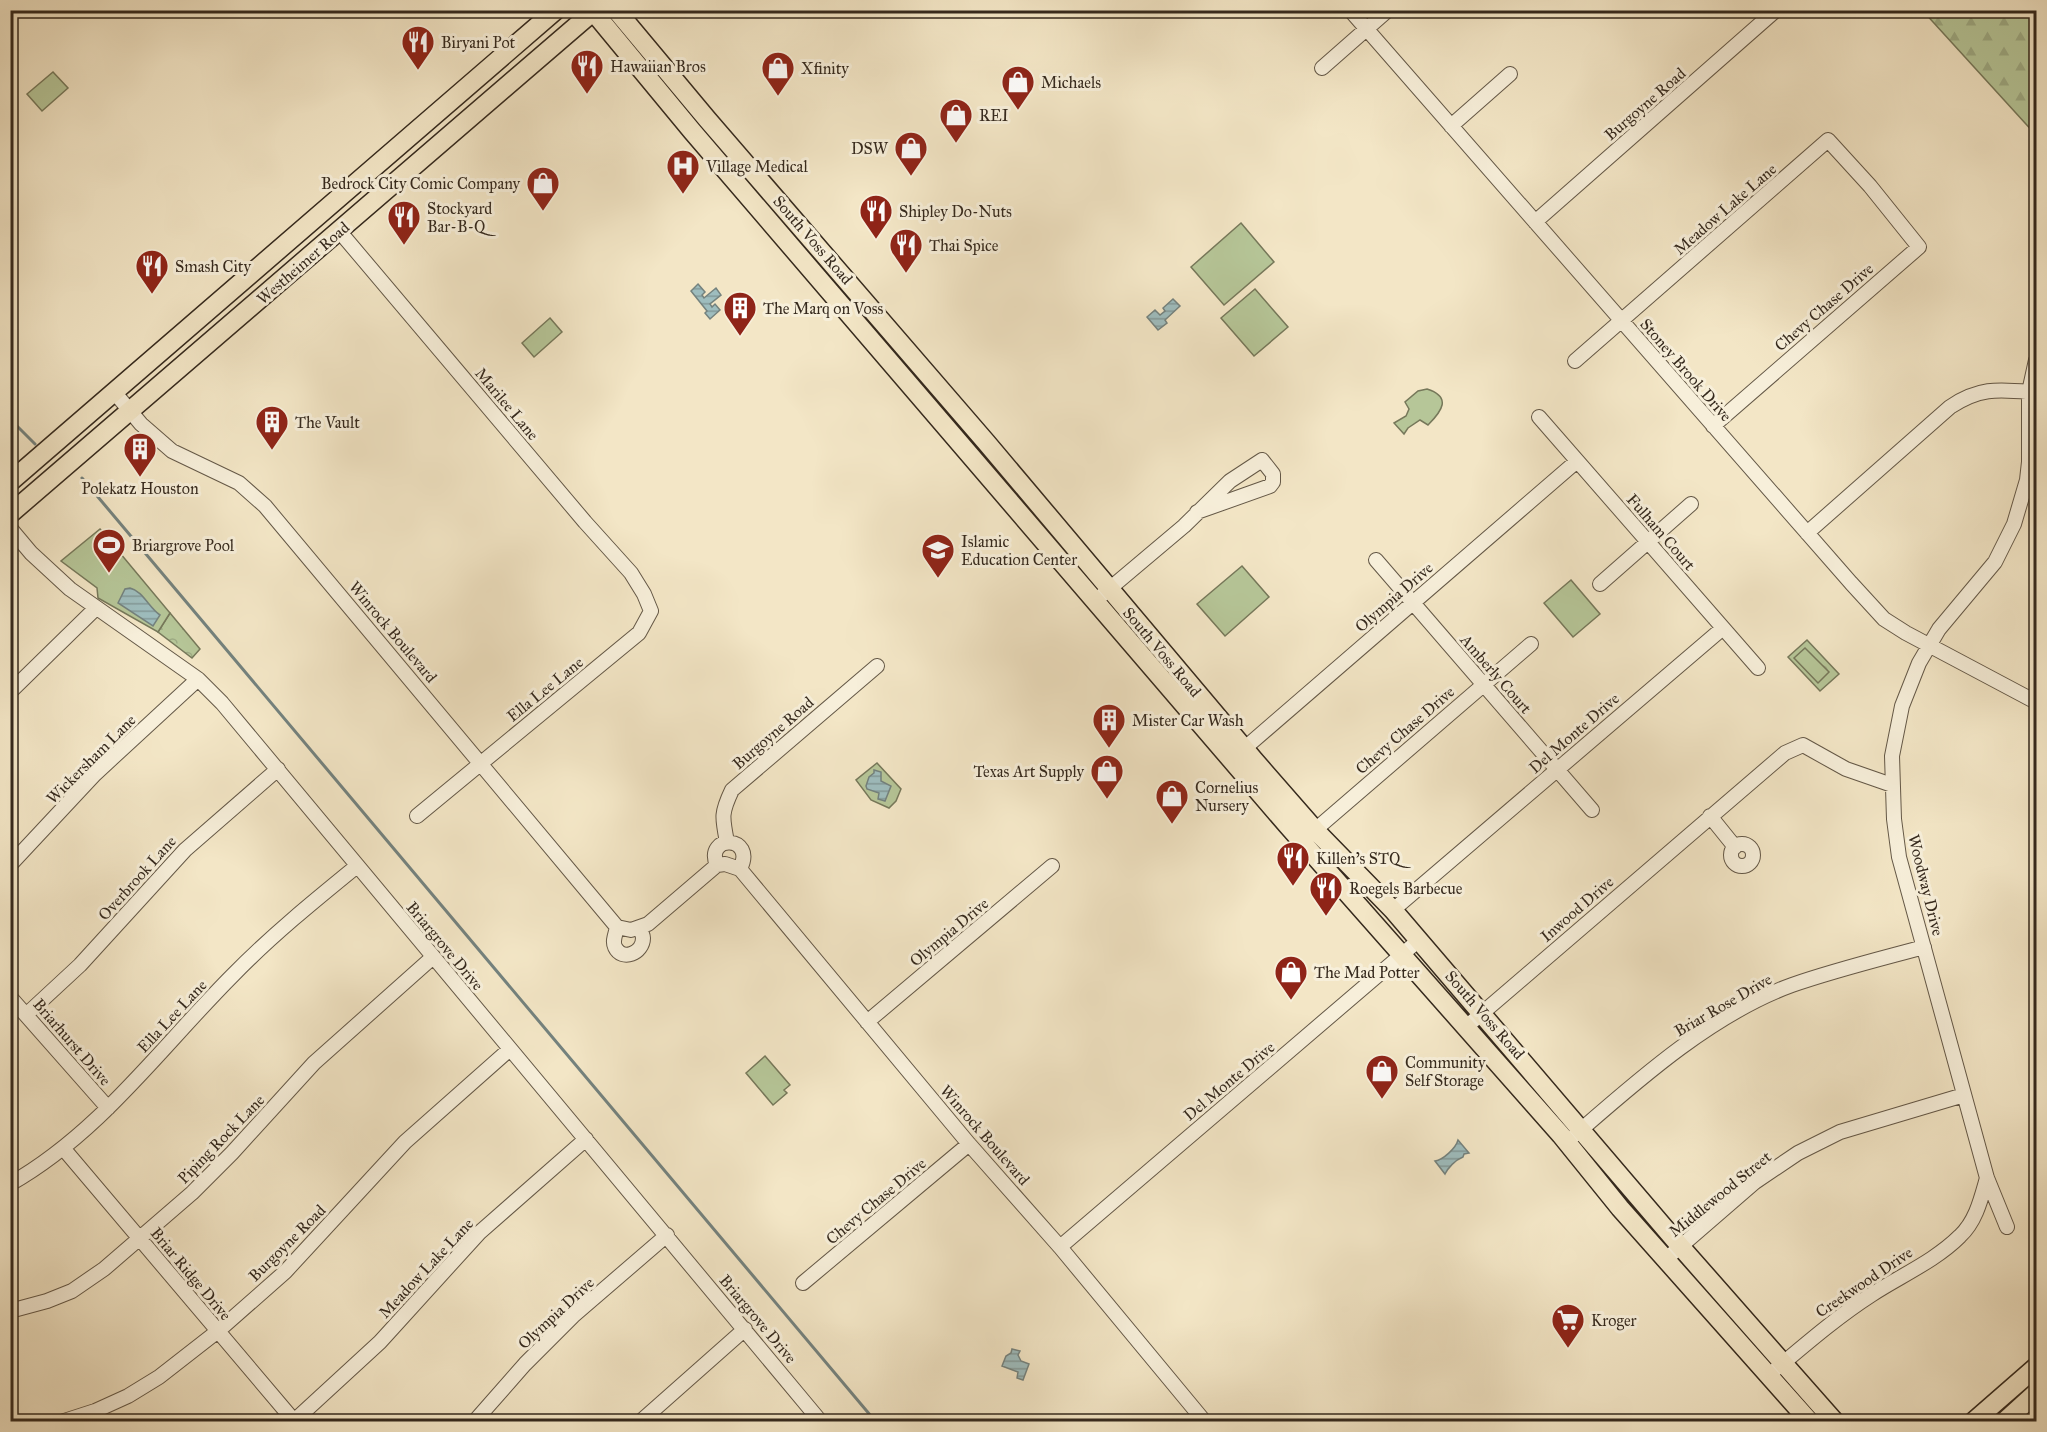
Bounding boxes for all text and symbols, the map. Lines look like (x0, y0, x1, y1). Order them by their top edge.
restaurant icon: Biryani Pot (400, 24, 436, 71)
place label: Biryani Pot (441, 33, 516, 52)
restaurant icon: Hawaiian Bros (569, 48, 605, 95)
shop icon: Xfinity (760, 50, 796, 97)
place label: Hawaiian Bros (610, 57, 706, 76)
place label: Xfinity (801, 59, 849, 78)
shop icon: Michaels (1000, 64, 1036, 111)
street label: Burgoyne Road (1601, 64, 1690, 145)
place label: Michaels (1041, 73, 1101, 92)
shop icon: REI (938, 97, 974, 144)
place label: REI (979, 106, 1009, 125)
shop icon: DSW (893, 130, 929, 177)
place label: DSW (851, 139, 889, 158)
hospital icon: Village Medical (665, 148, 701, 195)
place label: Village Medical (705, 157, 808, 177)
street label: Meadow Lake Lane (1670, 159, 1780, 259)
shop icon: Bedrock City Comic Company (525, 165, 561, 212)
place label: Bedrock City Comic Company (321, 174, 521, 193)
street label: South Voss Road (769, 192, 857, 288)
restaurant icon: Shipley Do-Nuts (858, 193, 894, 240)
restaurant icon: Stockyard Bar-B-Q (386, 199, 422, 246)
place label: Stockyard Bar-B-Q (427, 199, 497, 236)
place label: Shipley Do-Nuts (899, 202, 1012, 221)
street label: Westheimer Road (253, 218, 353, 308)
restaurant icon: Thai Spice (888, 227, 924, 274)
place label: Thai Spice (929, 236, 999, 255)
restaurant icon: Smash City (134, 248, 170, 295)
place label: Smash City (175, 257, 251, 276)
street label: Chevy Chase Drive (1771, 259, 1877, 355)
building icon: The Marq on Voss (722, 290, 758, 337)
place label: The Marq on Voss (763, 299, 884, 319)
street label: Stoney Brook Drive (1636, 315, 1736, 425)
street label: Marilee Lane (471, 364, 543, 444)
building icon: The Vault (254, 404, 290, 451)
place label: The Vault (295, 413, 360, 432)
building icon: Polekatz Houston (122, 431, 158, 478)
place label: Polekatz Houston (81, 479, 199, 498)
street label: Fulham Court (1623, 490, 1700, 574)
sports icon: Briargrove Pool (91, 527, 127, 574)
school or university icon: Islamic Education Center (920, 532, 956, 579)
place label: Islamic Education Center (961, 532, 1077, 569)
place label: Briargrove Pool (132, 536, 235, 556)
street label: Olympia Drive (1351, 558, 1437, 636)
street label: Winrock Boulevard (345, 577, 441, 687)
street label: South Voss Road (1119, 603, 1205, 701)
street label: Amberly Court (1456, 630, 1536, 718)
street label: Ella Lee Lane (503, 652, 587, 726)
street label: Chevy Chase Drive (1352, 682, 1458, 778)
street label: Del Monte Drive (1525, 689, 1623, 777)
street label: Burgoyne Road (729, 693, 818, 774)
building icon: Mister Car Wash (1091, 702, 1127, 749)
street label: Wickersham Lane (42, 710, 140, 808)
place label: Mister Car Wash (1132, 711, 1244, 730)
shop icon: Texas Art Supply (1089, 753, 1125, 800)
place label: Texas Art Supply (973, 762, 1084, 781)
shop icon: Cornelius Nursery (1154, 778, 1190, 825)
place label: Cornelius Nursery (1195, 778, 1259, 815)
street label: Overbrook Lane (94, 832, 180, 924)
street label: Woodway Drive (1904, 832, 1948, 938)
restaurant icon: Killen’s STQ (1275, 840, 1311, 887)
place label: Killen’s STQ (1316, 849, 1412, 868)
restaurant icon: Roegels Barbecue (1308, 870, 1344, 917)
street label: Inwood Drive (1537, 872, 1618, 946)
place label: Roegels Barbecue (1349, 879, 1463, 899)
street label: Olympia Drive (906, 893, 992, 970)
street label: Briargrove Drive (402, 898, 488, 995)
shop icon: The Mad Potter (1273, 954, 1309, 1001)
place label: The Mad Potter (1314, 963, 1420, 982)
street label: South Voss Road (1441, 967, 1529, 1063)
street label: Briar Rose Drive (1671, 969, 1775, 1041)
street label: Ella Lee Lane (133, 975, 211, 1056)
street label: Briarhurst Drive (29, 995, 115, 1090)
street label: Del Monte Drive (1180, 1037, 1279, 1125)
shop icon: Community Self Storage (1364, 1053, 1400, 1100)
place label: Community Self Storage (1405, 1053, 1486, 1091)
street label: Winrock Boulevard (936, 1081, 1034, 1189)
street label: Piping Rock Lane (174, 1090, 269, 1188)
street label: Middlewood Street (1665, 1147, 1775, 1241)
street label: Chevy Chase Drive (822, 1153, 930, 1248)
street label: Burgoyne Road (245, 1201, 330, 1286)
street label: Meadow Lake Lane (375, 1214, 477, 1322)
street label: Briar Ridge Drive (146, 1224, 236, 1325)
street label: Creekwood Drive (1812, 1242, 1916, 1321)
street label: Briargrove Drive (715, 1271, 801, 1368)
street label: Olympia Drive (514, 1273, 598, 1353)
supermarket icon: Kroger (1550, 1302, 1586, 1349)
place label: Kroger (1591, 1311, 1637, 1331)

